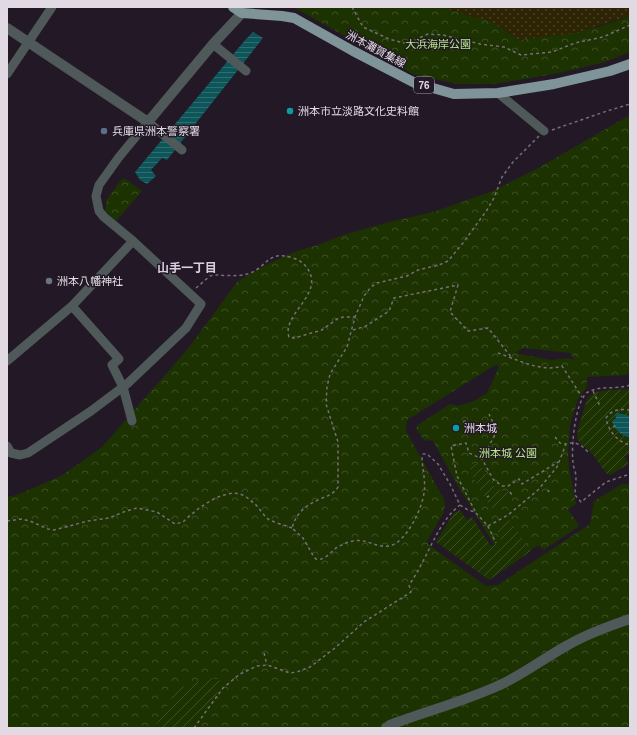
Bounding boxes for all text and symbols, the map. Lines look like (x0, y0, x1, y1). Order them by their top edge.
street label: 洲本灘賀集線 (344, 28, 408, 70)
park label: 大浜海岸公園 (405, 38, 471, 50)
road number: 76 (414, 77, 434, 93)
place label: 洲本市立淡路文化史料館 (298, 105, 419, 117)
marker: 洲本市立淡路文化史料館 (285, 106, 295, 116)
place label: 兵庫県洲本警察署 (112, 125, 200, 137)
marker: 兵庫県洲本警察署 (99, 126, 109, 136)
district label: 山手一丁目 (157, 261, 217, 275)
place label: 洲本八幡神社 (57, 275, 123, 287)
marker: 洲本八幡神社 (44, 276, 54, 286)
place label: 洲本城 (464, 422, 497, 434)
marker: 洲本城 (451, 423, 461, 433)
park label: 洲本城 公園 (479, 447, 537, 459)

